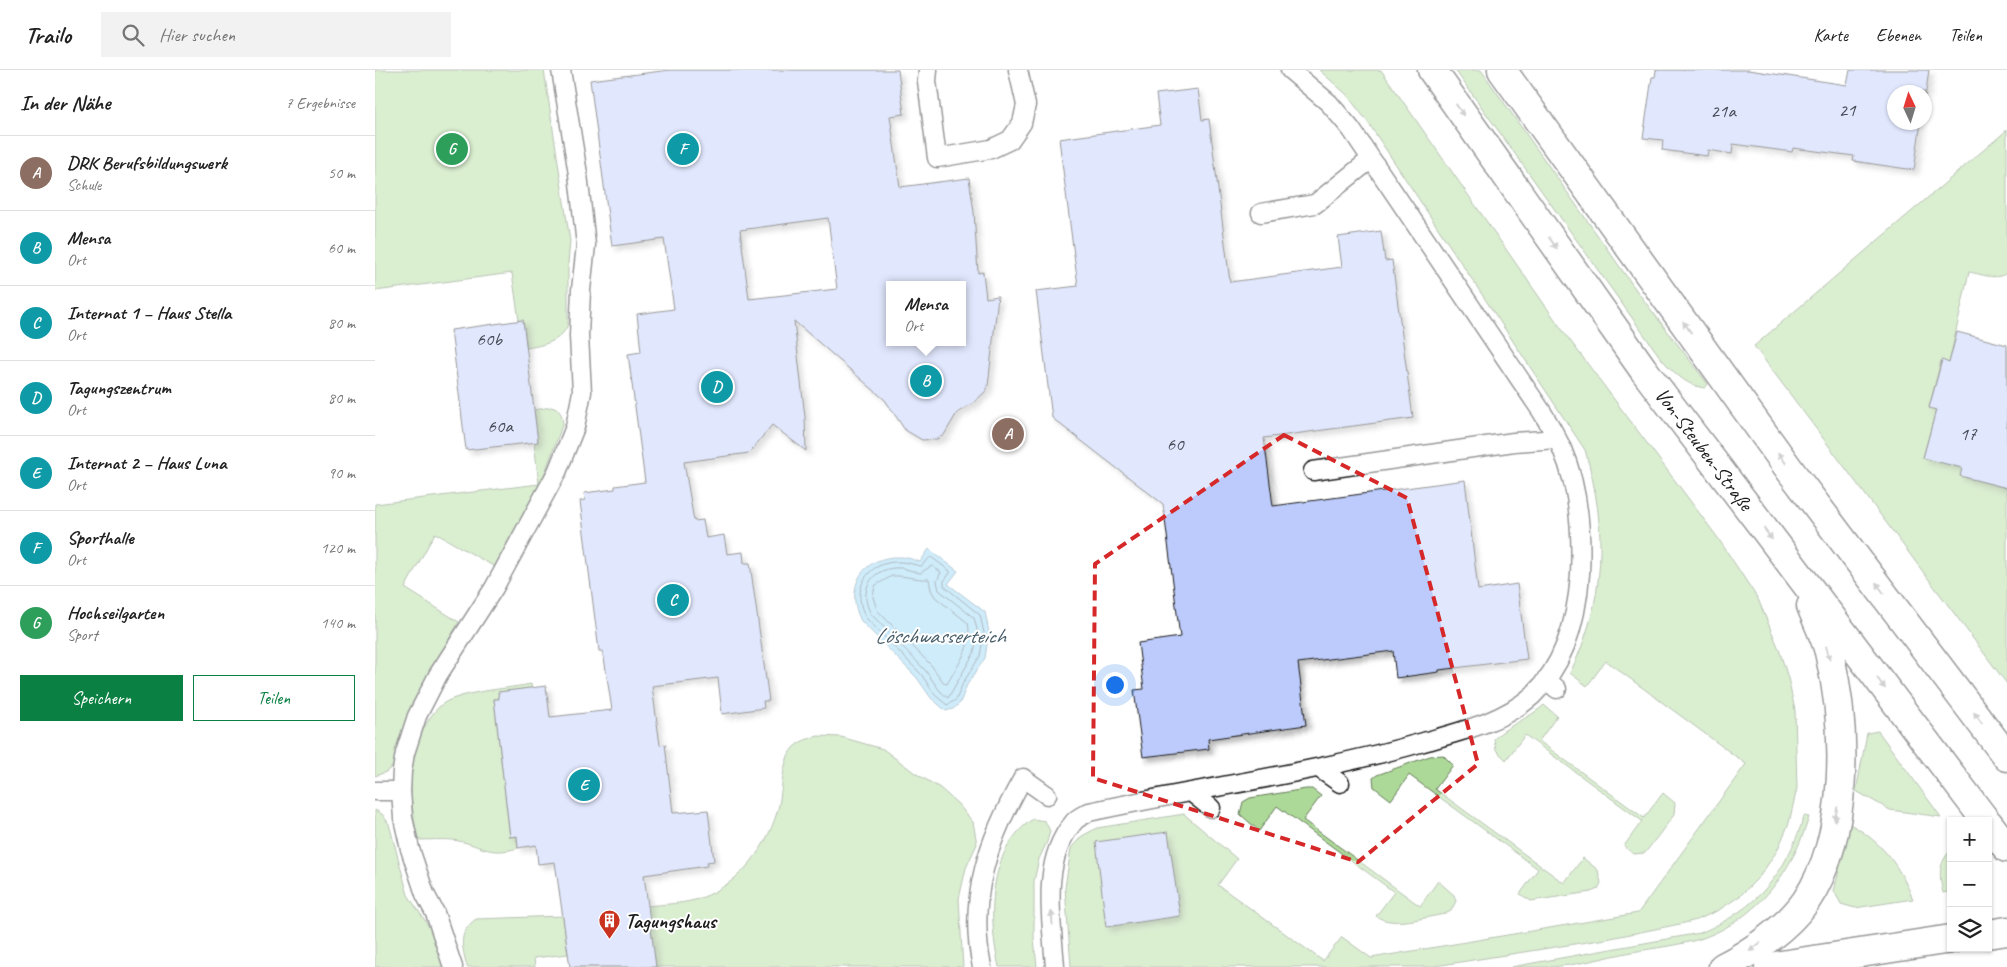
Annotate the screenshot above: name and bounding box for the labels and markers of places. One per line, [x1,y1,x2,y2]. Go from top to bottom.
pin: G [436,130,468,168]
pin: F [667,130,699,168]
pin: B [910,362,942,400]
pin: D [701,368,733,406]
pin: A [992,415,1024,453]
pin: C [657,581,689,619]
pin: E [568,766,600,804]
place label: Tagungshaus [625,908,718,934]
building icon: Tagungshaus [597,909,621,940]

